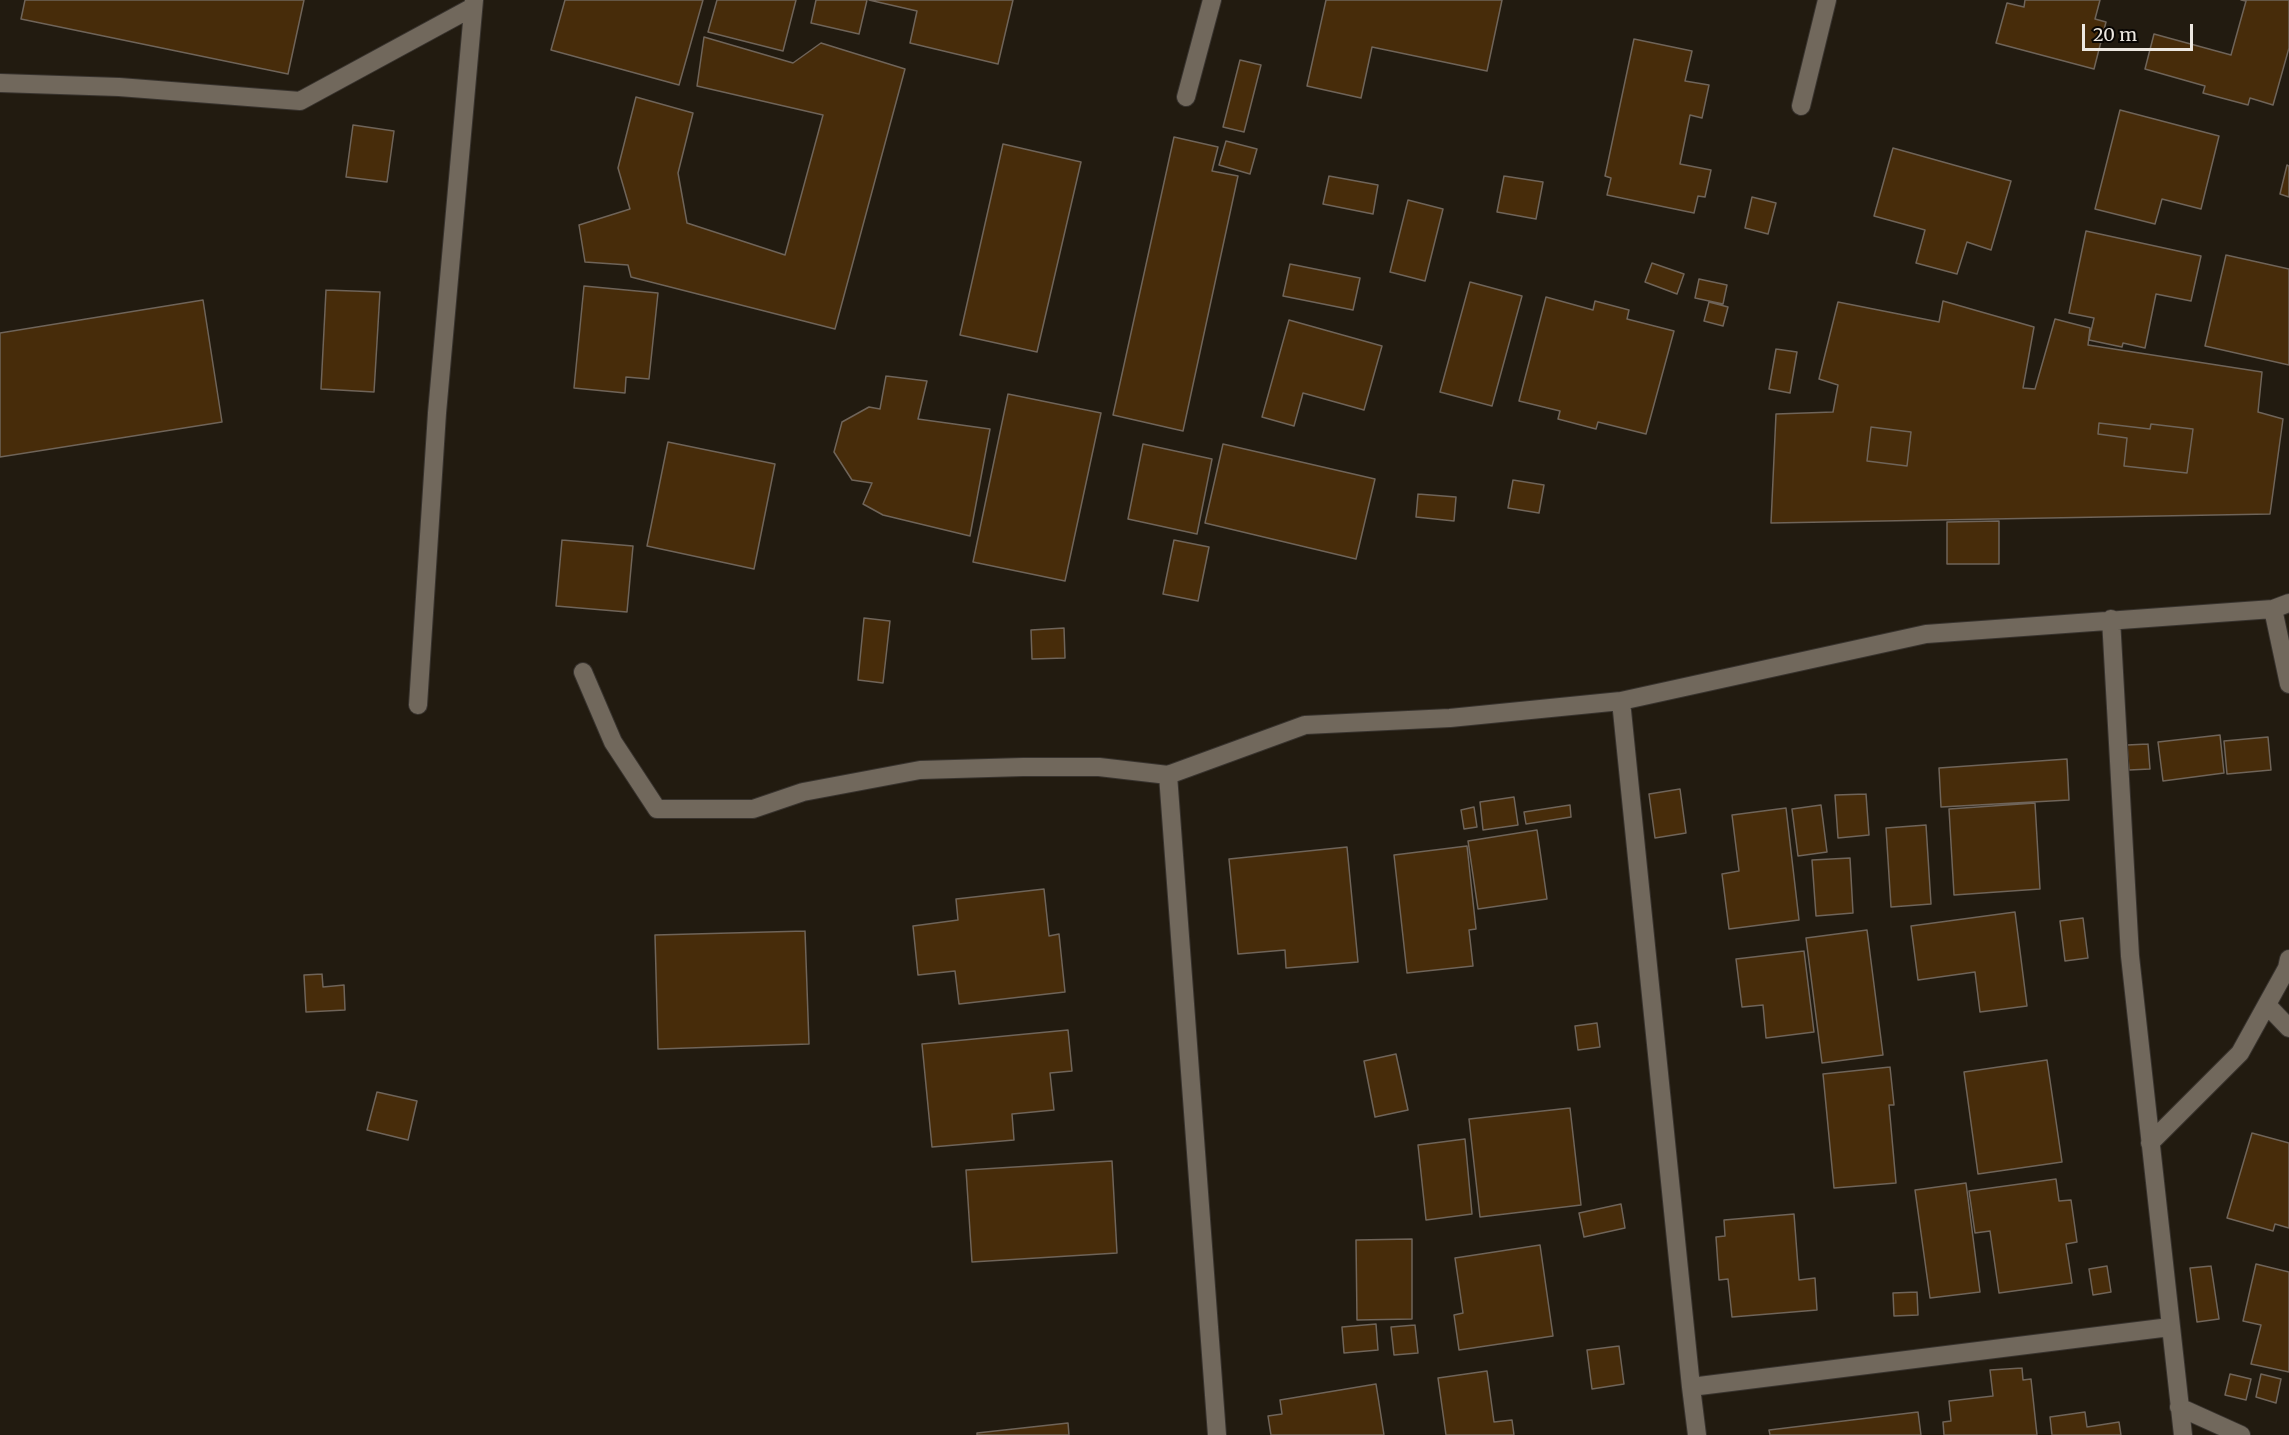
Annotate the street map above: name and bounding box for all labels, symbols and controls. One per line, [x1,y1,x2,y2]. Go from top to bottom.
scale bar [2085,12,2196,50]
text: 20 m [2093,23,2137,46]

